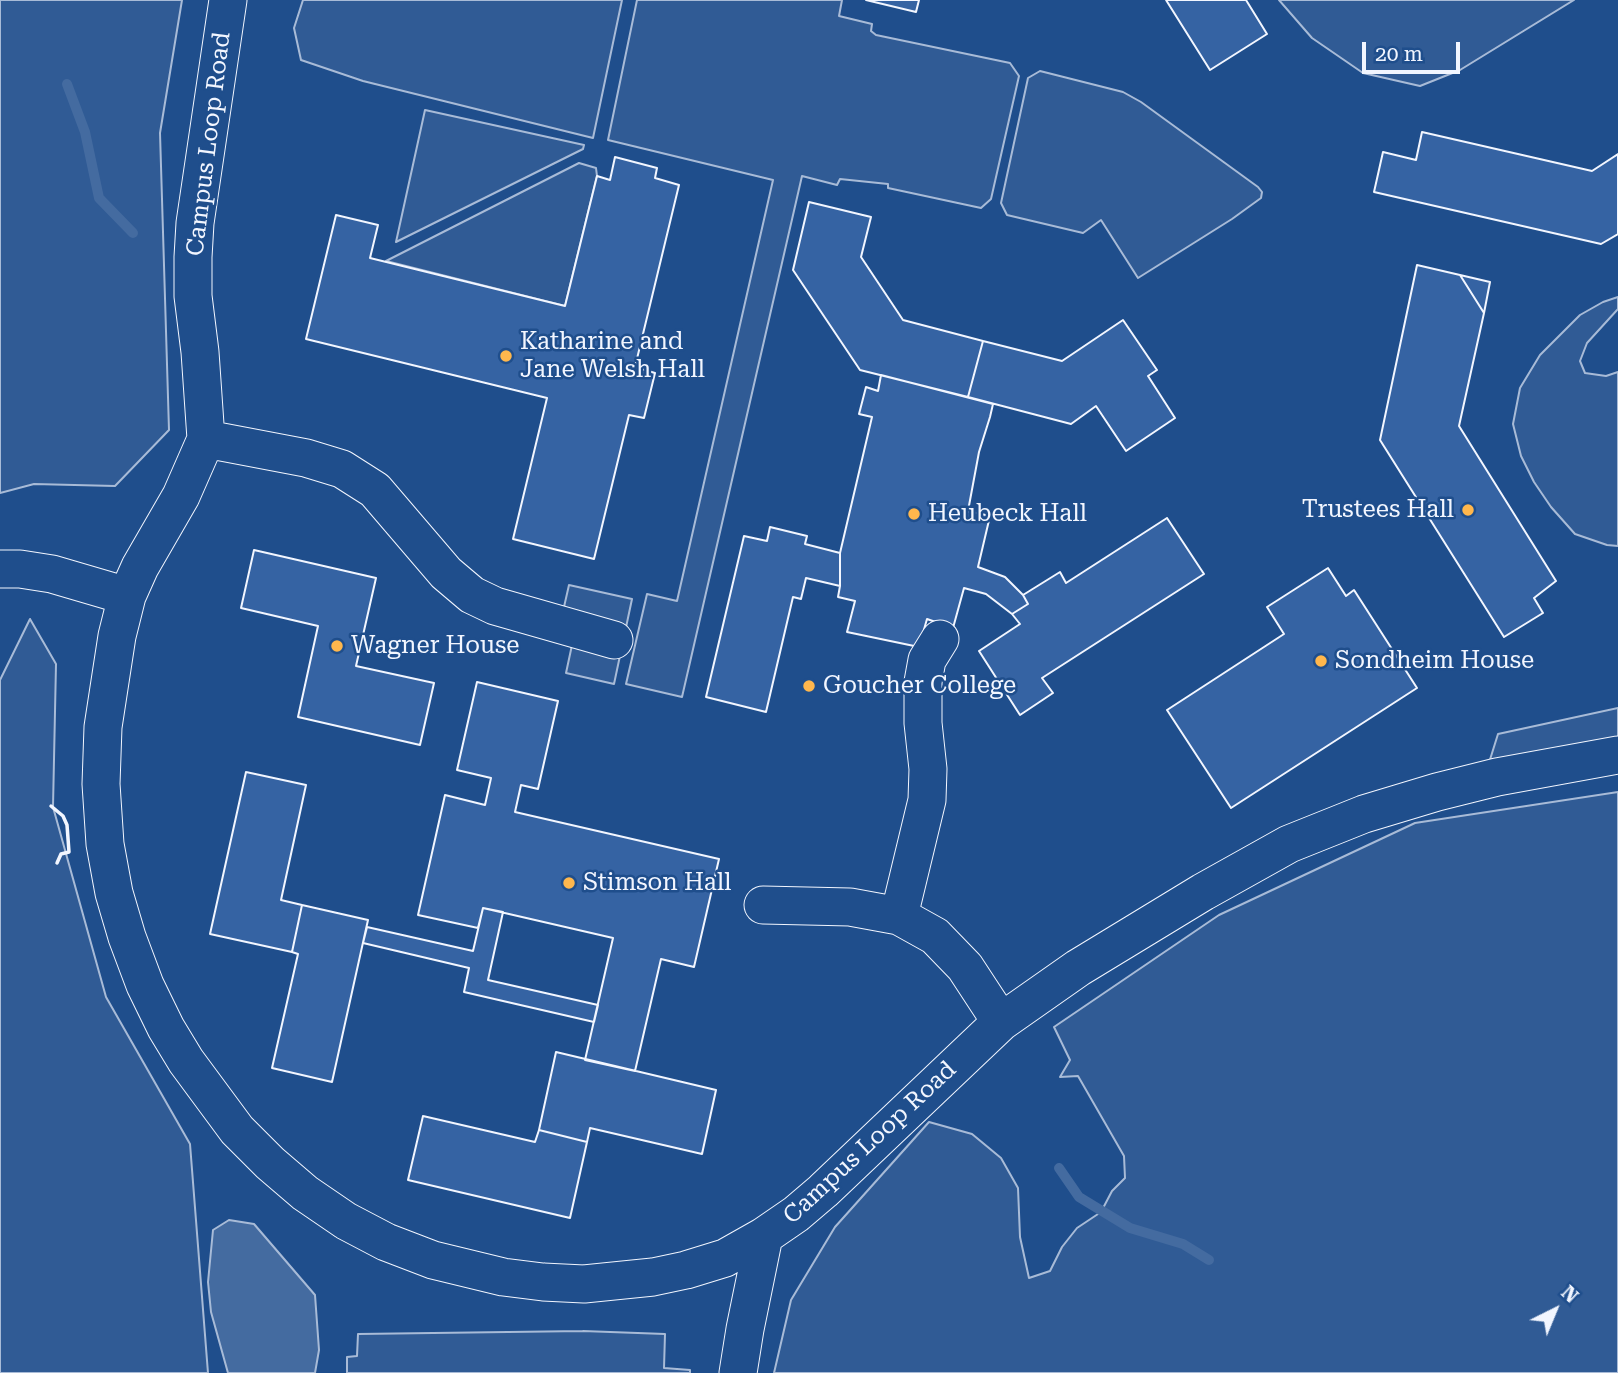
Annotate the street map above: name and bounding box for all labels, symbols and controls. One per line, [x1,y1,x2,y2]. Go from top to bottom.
scale bar [1366,28,1464,72]
street label: Campus Loop Road [181,30,237,258]
text: 20 m [1375,42,1423,66]
place label: Katharine and Jane Welsh Hall [520,328,705,384]
marker: Katharine and Jane Welsh Hall [498,348,514,364]
place label: Trustees Hall [1302,496,1454,524]
place label: Heubeck Hall [928,500,1087,528]
marker: Trustees Hall [1460,502,1476,518]
marker: Heubeck Hall [906,506,922,522]
place label: Wagner House [351,632,520,660]
marker: Wagner House [329,638,345,654]
place label: Sondheim House [1335,647,1534,675]
marker: Sondheim House [1313,653,1329,669]
place label: Goucher College [823,672,1016,700]
marker: Goucher College [801,678,817,694]
place label: Stimson Hall [583,869,731,897]
marker: Stimson Hall [561,875,577,891]
street label: Campus Loop Road [778,1056,962,1230]
north arrow [1520,1275,1590,1345]
text: N [1556,1281,1583,1308]

